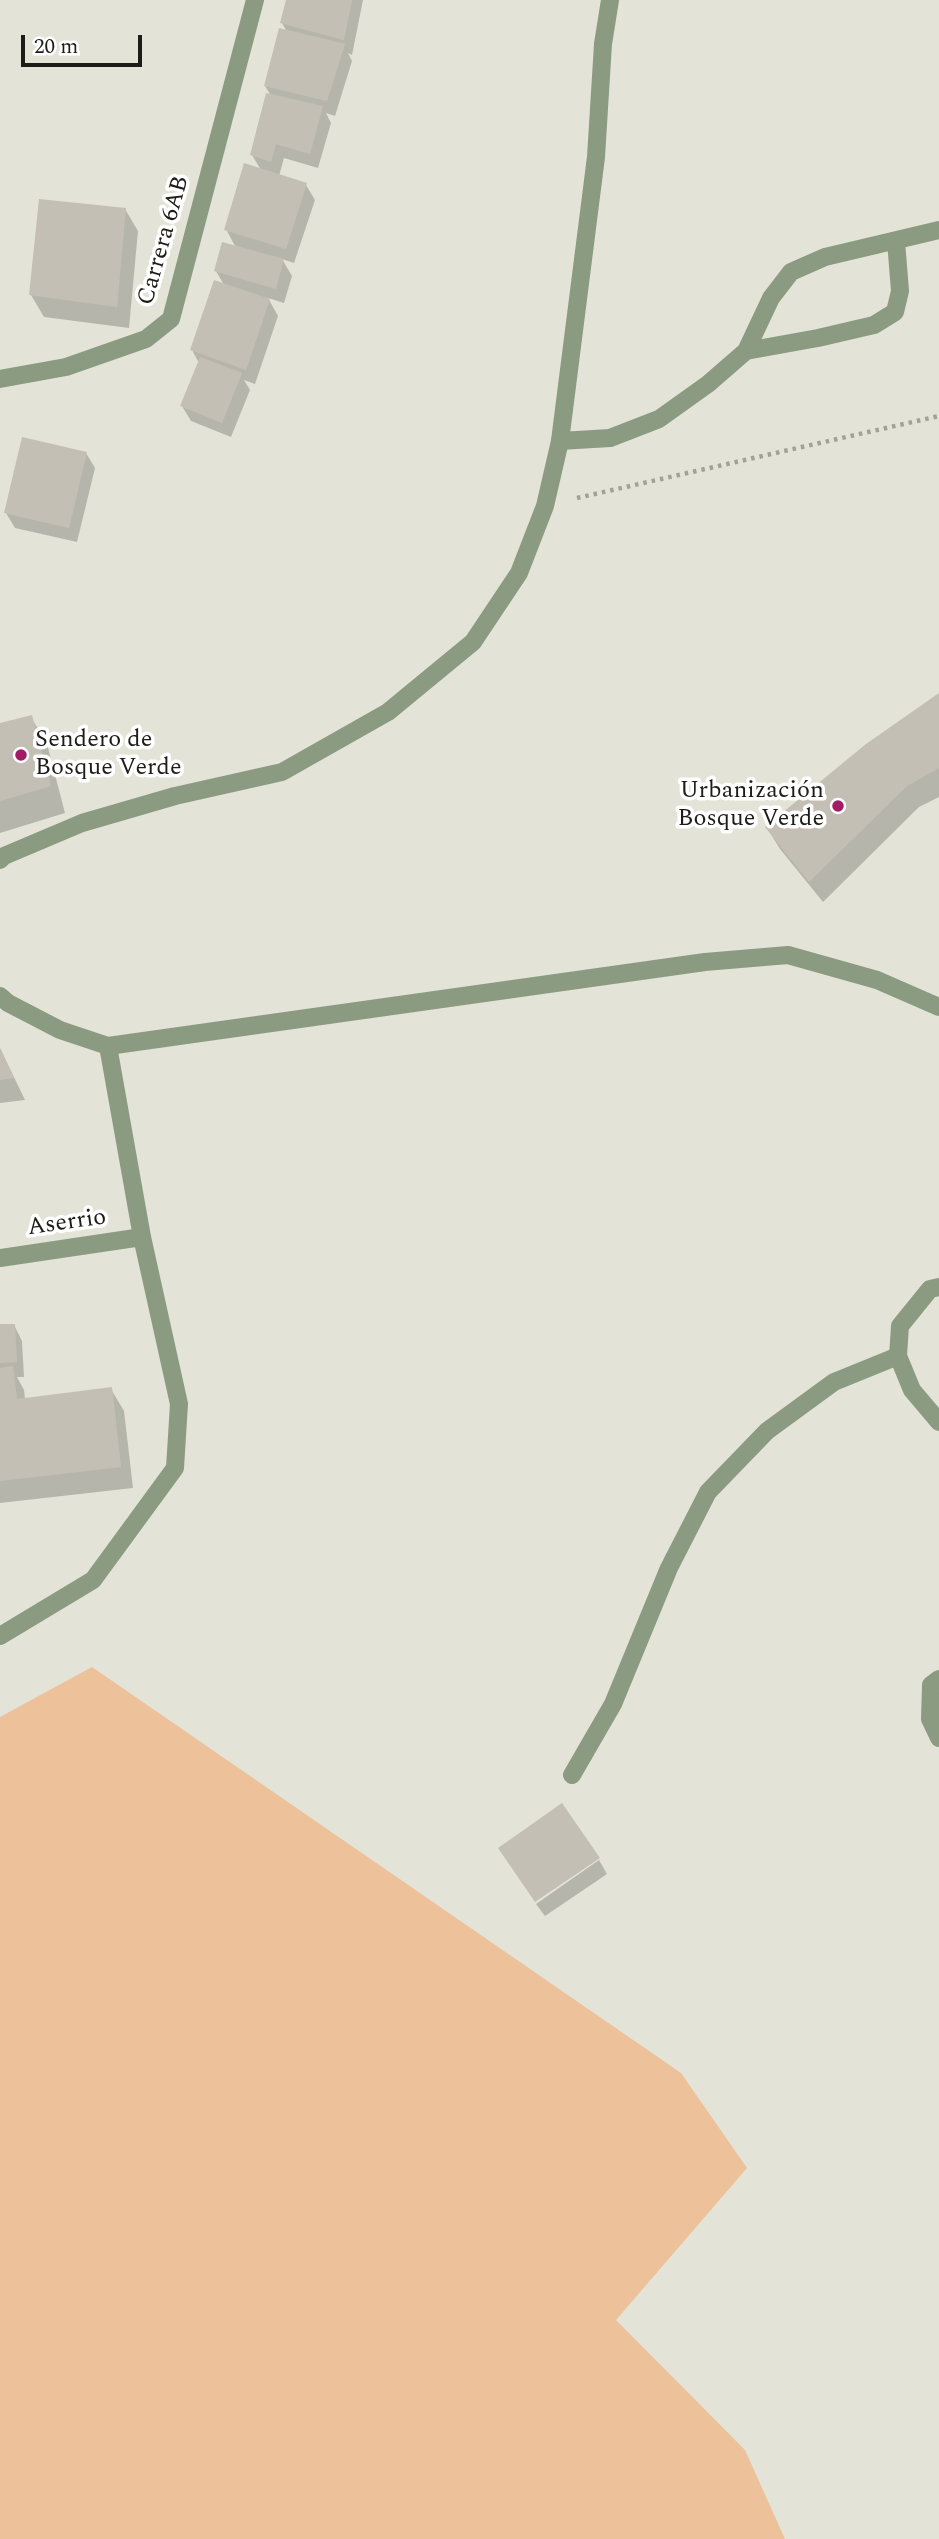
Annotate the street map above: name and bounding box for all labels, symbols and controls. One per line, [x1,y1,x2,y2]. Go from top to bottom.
scale bar [24,21,145,65]
text: 20 m [34,31,78,63]
street label: Carrera 6AB [133,173,197,309]
place label: Sendero de Bosque Verde [35,727,182,783]
marker: Sendero de Bosque Verde [13,747,29,763]
place label: Urbanización Bosque Verde [677,778,824,834]
marker: Urbanización Bosque Verde [830,798,846,814]
street label: Aserrio [26,1204,108,1244]

